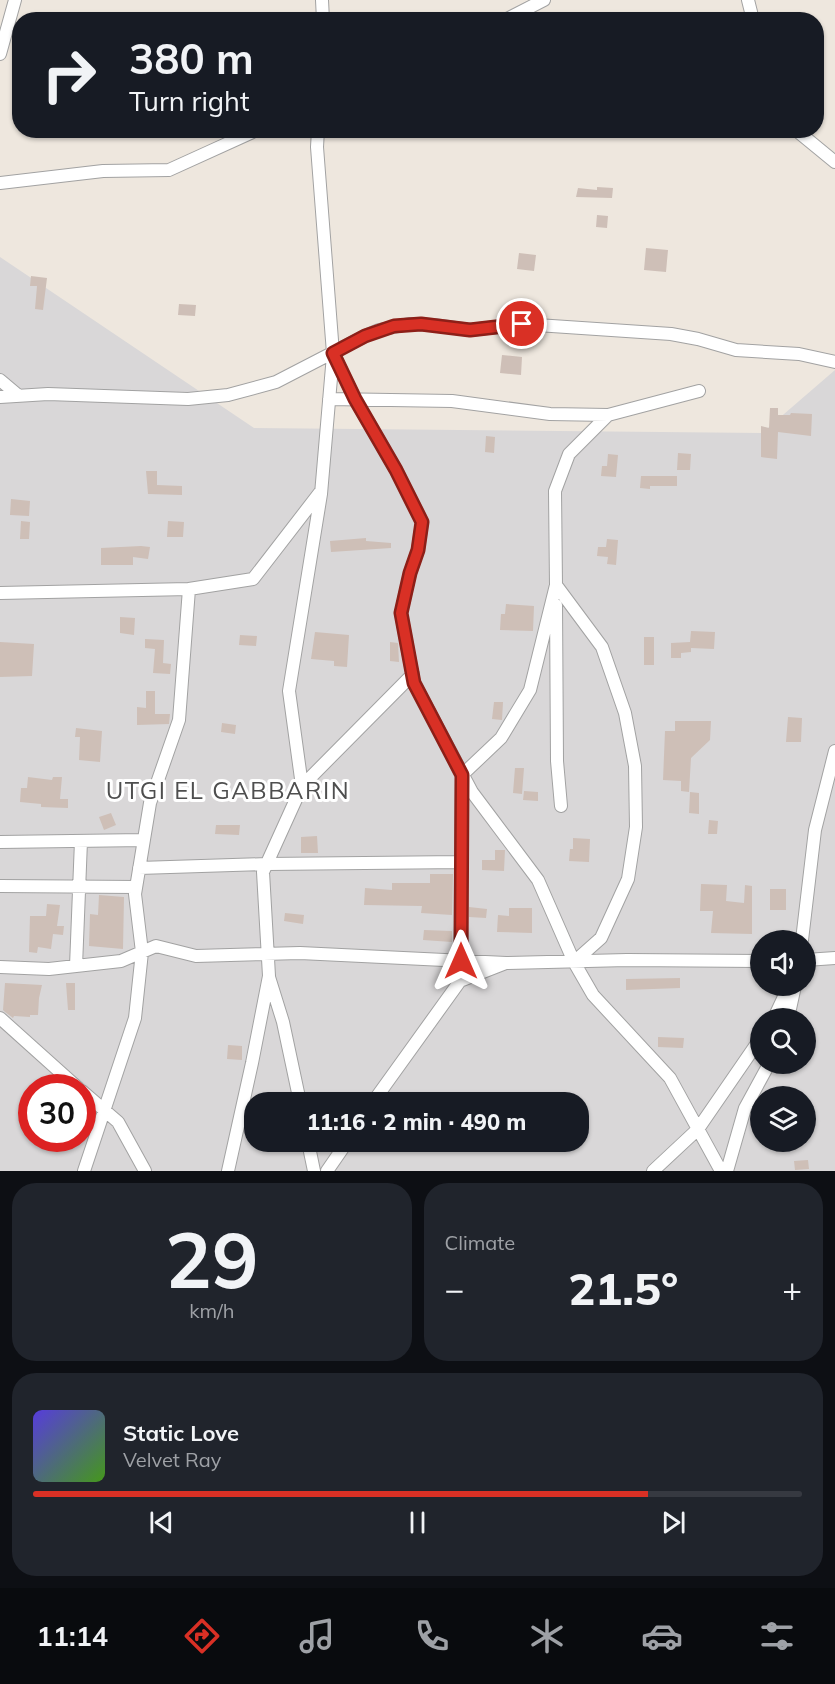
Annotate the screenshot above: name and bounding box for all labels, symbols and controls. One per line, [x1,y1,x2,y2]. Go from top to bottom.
text: 380 m [129,32,254,85]
icon: right [30,36,108,114]
text: Turn right [129,84,249,118]
pin [496,298,547,349]
icon: arrive [505,307,538,340]
district label: UTGI EL GABBARIN [106,775,350,805]
position arrow [429,929,493,993]
map controls [750,930,816,1152]
button: sound [750,930,816,996]
button: search [750,1008,816,1074]
speed limit sign: 30 [18,1074,96,1152]
button: layers [750,1086,816,1152]
text: 11:16 · 2 min · 490 m [307,1108,526,1136]
text: 29 [165,1210,259,1308]
text: Climate [445,1230,515,1255]
text: 21.5° [568,1260,678,1316]
text: − [445,1268,464,1309]
text: + [782,1268,802,1309]
text: km/h [189,1298,234,1323]
text: Static Love [123,1419,239,1447]
text: Velvet Ray [123,1447,221,1472]
icon: previous [145,1506,178,1539]
icon: pause [401,1506,434,1539]
icon: next [657,1506,690,1539]
icon: directions [181,1615,223,1657]
icon: music [296,1615,338,1657]
icon: phone [411,1615,453,1657]
icon: climate [526,1615,568,1657]
icon: car [641,1615,683,1657]
icon: filters [756,1615,798,1657]
text: 11:14 [37,1619,108,1653]

